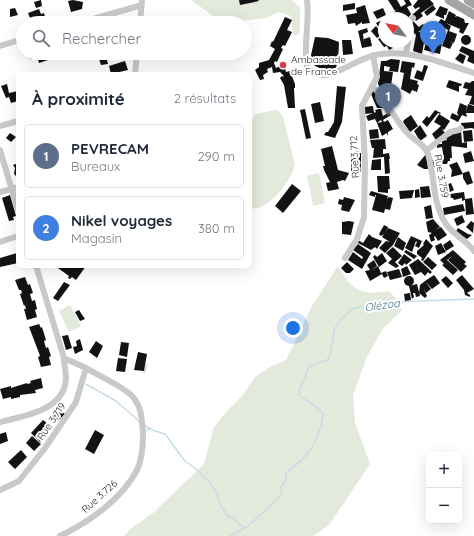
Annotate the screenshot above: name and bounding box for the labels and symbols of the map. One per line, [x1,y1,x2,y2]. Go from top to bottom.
north arrow [378,12,414,48]
pin: 2 [420,21,446,54]
place label: Ambassade de France [291,53,346,78]
marker: Ambassade de France [278,60,288,70]
pin: 1 [375,83,401,116]
street label: Rue 3.712 [347,135,362,179]
street label: Rue 3.759 [431,153,452,199]
water label: Olézoa [363,295,402,314]
your location [283,318,303,338]
street label: Rue 3.719 [34,400,69,443]
street label: Rue 3.726 [79,476,120,516]

